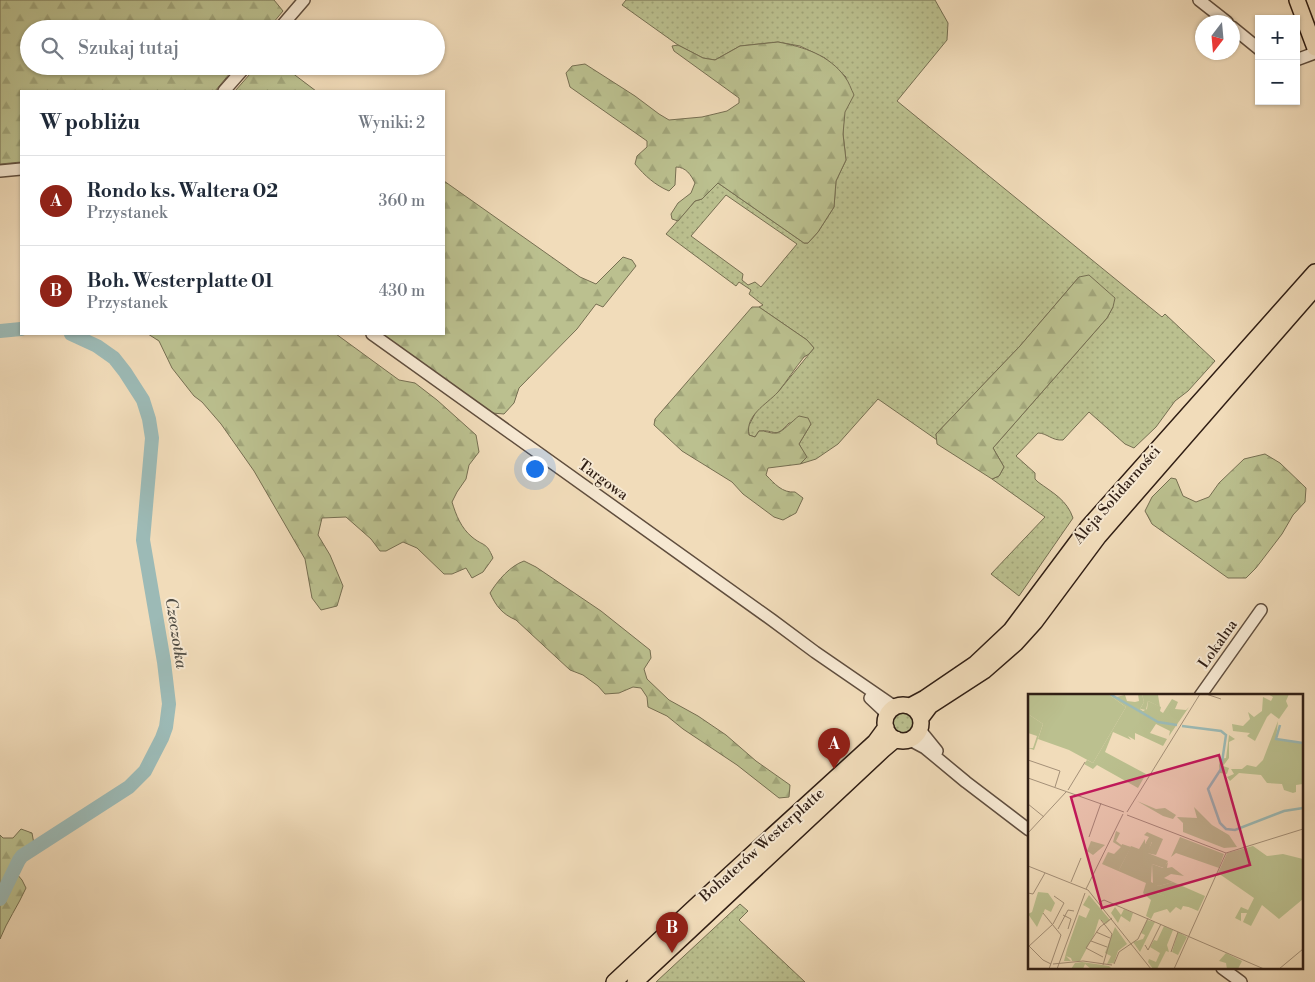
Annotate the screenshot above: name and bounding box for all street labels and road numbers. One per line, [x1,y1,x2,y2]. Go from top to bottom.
street label: Aleja Solidarności [1069,442,1165,549]
street label: Targowa [574,455,632,505]
street label: Lokalna [1194,616,1242,672]
street label: Bohaterów Westerplatte [695,784,828,907]

